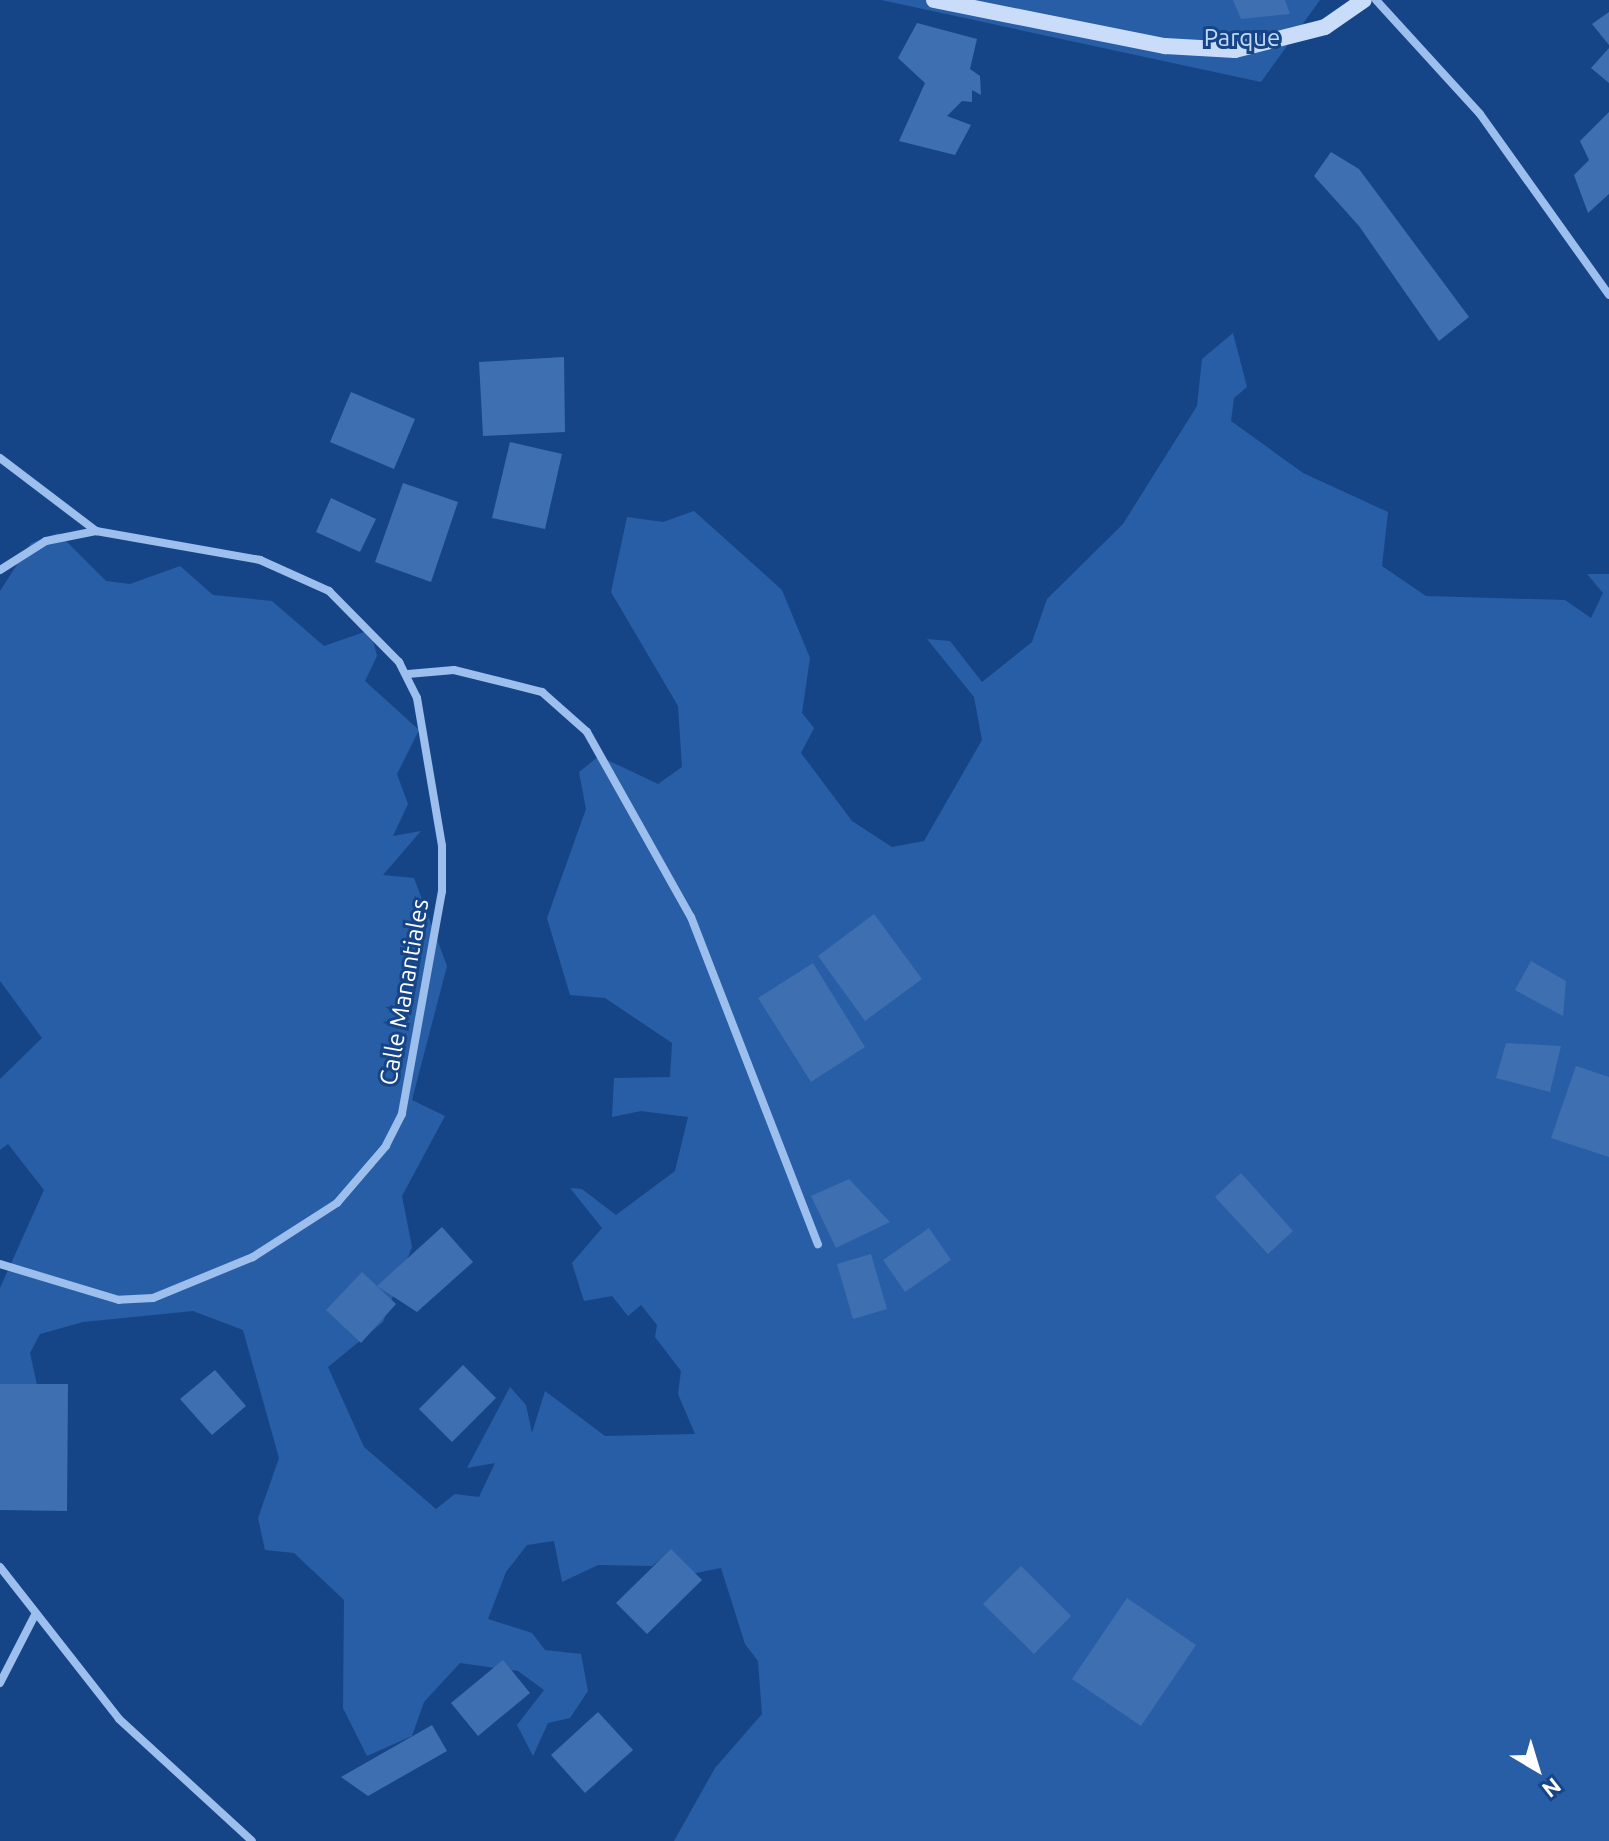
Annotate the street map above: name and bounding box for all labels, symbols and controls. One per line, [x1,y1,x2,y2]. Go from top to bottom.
park label: Parque [1204,24,1280,52]
street label: Calle Manantiales [373,896,435,1088]
north arrow [1497,1729,1577,1809]
text: N [1538,1773,1566,1803]

